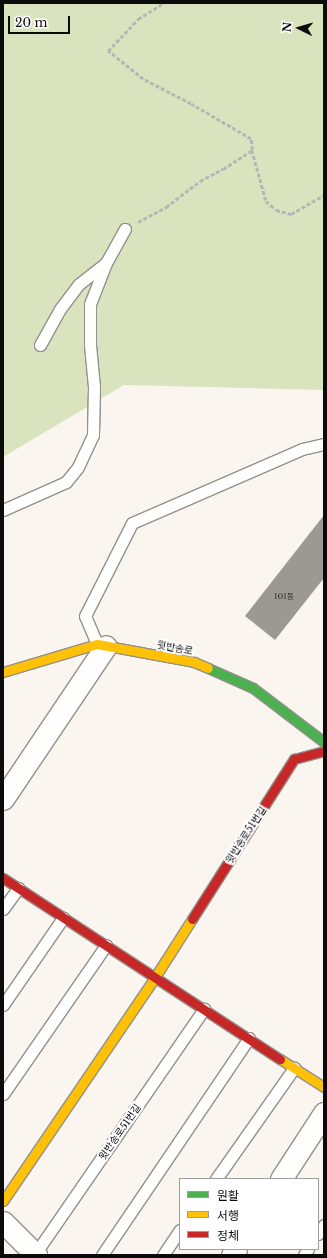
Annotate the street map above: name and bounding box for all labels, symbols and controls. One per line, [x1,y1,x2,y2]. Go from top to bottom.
scale bar [10,8,72,34]
north arrow [279,8,319,48]
text: 20 m [15,15,47,30]
text: N [280,21,294,33]
house number: 101동 [274,592,294,602]
street label: 윗반송로 [156,639,194,657]
street label: 윗반송로51번길 [223,804,269,866]
street label: 윗반송로51번길 [96,1102,144,1162]
legend [179,1178,319,1250]
text: 원활 [217,1188,239,1203]
text: 서행 [217,1208,239,1223]
text: 정체 [217,1228,239,1243]

